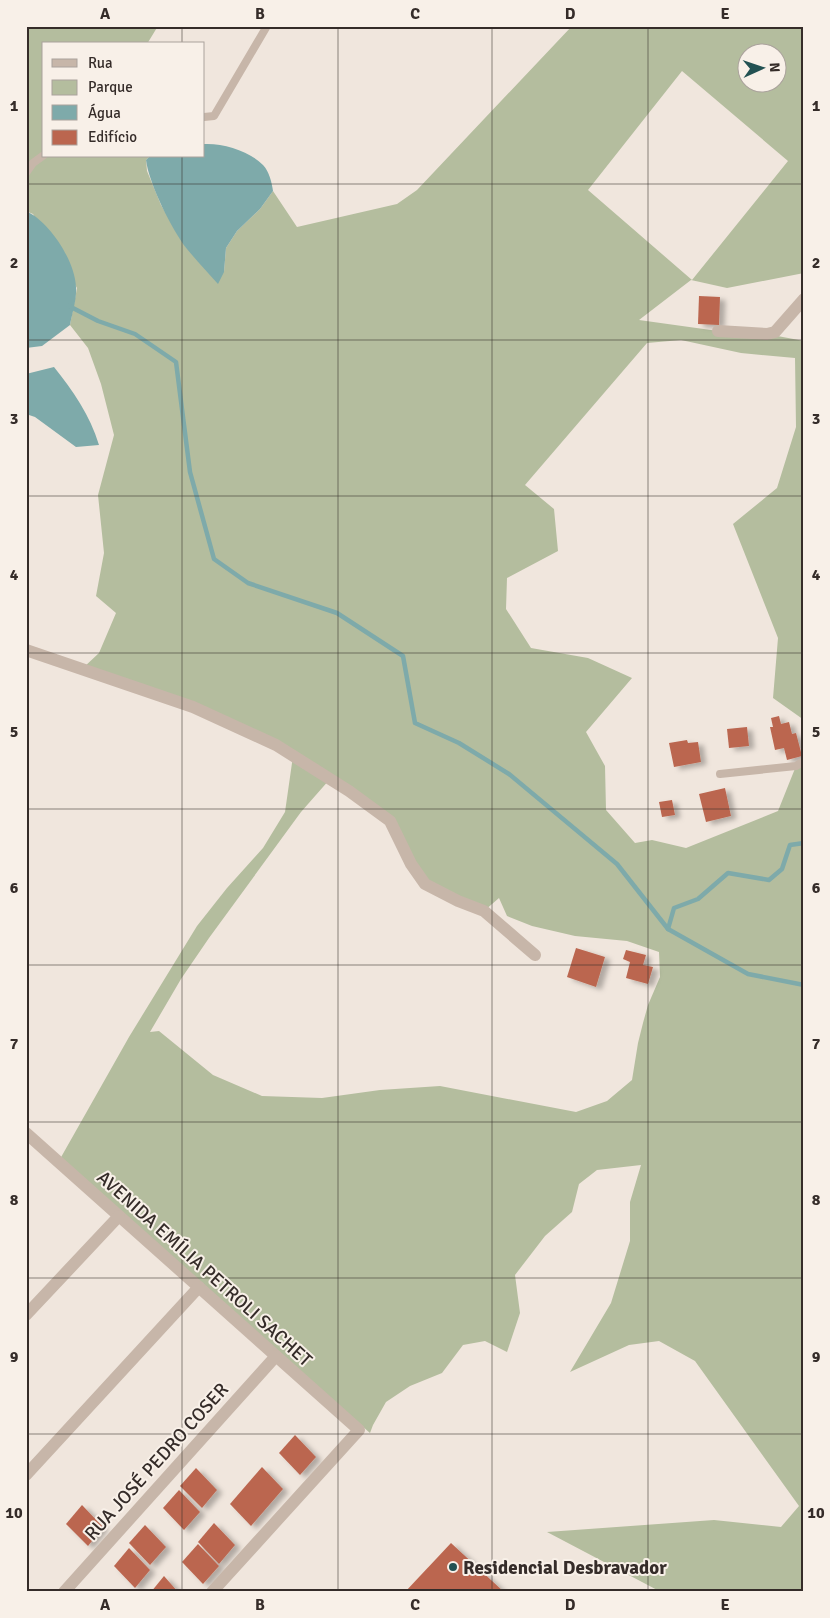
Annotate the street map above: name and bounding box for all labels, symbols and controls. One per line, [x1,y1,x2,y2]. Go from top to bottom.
text: A [100,4,111,24]
text: B [255,4,265,24]
text: C [410,4,420,24]
text: D [565,4,576,24]
text: E [720,4,730,24]
legend [42,42,205,158]
north arrow [738,42,788,92]
text: Rua [88,54,113,72]
text: N [766,62,783,73]
text: Parque [88,78,133,96]
text: 1 [10,96,19,116]
text: 1 [812,96,821,116]
text: Água [88,103,121,122]
text: Edifício [88,128,137,146]
text: 2 [10,253,18,273]
text: 2 [812,253,820,273]
text: 3 [10,409,18,429]
text: 3 [812,409,820,429]
text: 4 [10,565,19,585]
text: 4 [812,565,821,585]
text: 5 [10,722,18,742]
text: 5 [812,722,820,742]
text: 6 [10,878,19,898]
text: 6 [812,878,821,898]
text: 7 [10,1034,19,1054]
text: 7 [812,1034,821,1054]
street label: AVENIDA EMÍLIA PETROLI SACHET [92,1166,318,1372]
text: 8 [10,1190,19,1210]
text: 8 [812,1190,821,1210]
text: 9 [10,1347,19,1367]
text: 9 [812,1347,821,1367]
street label: RUA JOSÉ PEDRO COSER [80,1378,234,1545]
text: 10 [5,1503,23,1523]
text: 10 [807,1503,825,1523]
place label: Residencial Desbravador [463,1556,667,1580]
marker: Residencial Desbravador [447,1561,459,1573]
text: A [100,1595,111,1615]
text: B [255,1595,265,1615]
text: C [410,1595,420,1615]
text: D [565,1595,576,1615]
text: E [720,1595,730,1615]

